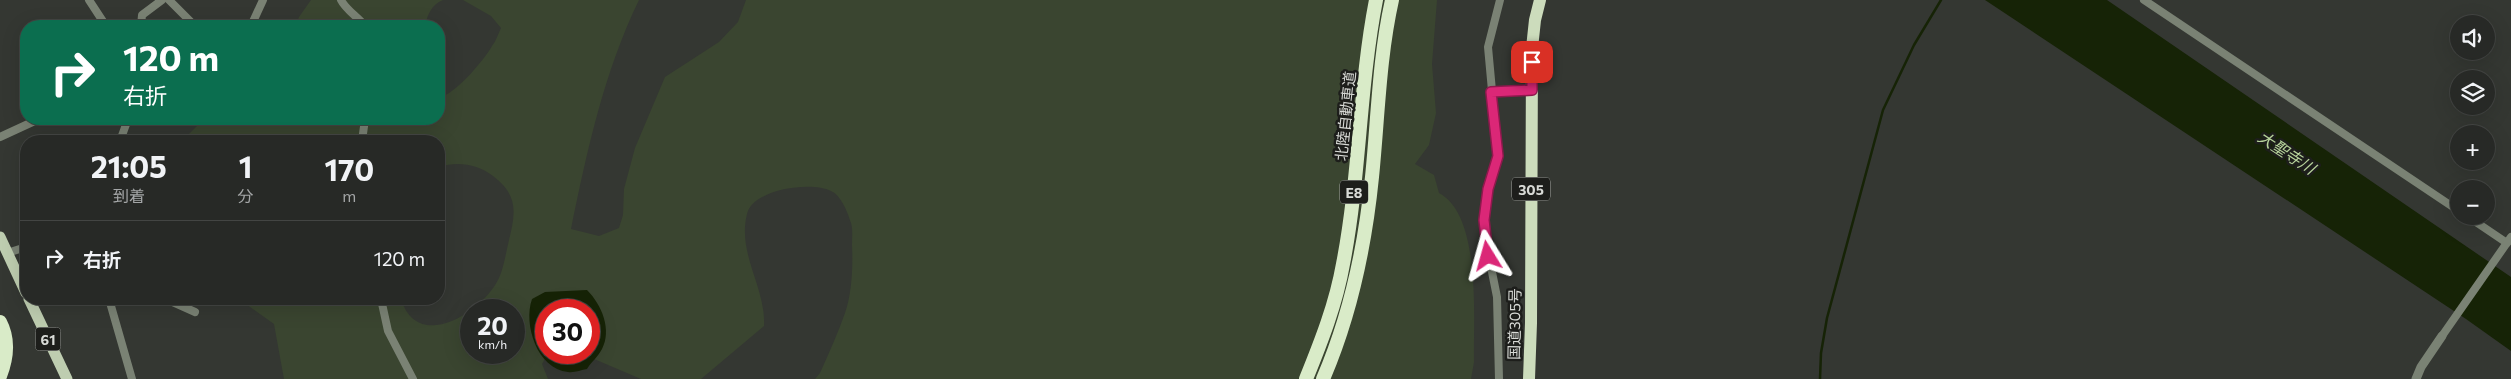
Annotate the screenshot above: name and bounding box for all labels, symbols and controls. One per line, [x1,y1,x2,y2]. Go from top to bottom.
map controls [2450,15,2495,225]
button: sound [2450,15,2495,60]
text: 120 m [123,35,219,78]
icon: right [40,40,105,105]
pin [1511,41,1553,83]
icon: arrive [1518,48,1546,76]
street label: 北陸自動車道 [1331,70,1359,162]
button: layers [2450,70,2495,115]
text: 右折 [123,82,167,109]
button: + [2450,125,2495,170]
water label: 大聖寺川 [2255,127,2321,178]
text: 21:05 [91,147,167,184]
text: 1 [239,147,252,184]
text: 170 [324,150,374,187]
road number: 305 [1512,178,1550,200]
road number: E8 [1340,180,1368,203]
button: − [2450,180,2495,225]
text: 到着 [113,186,145,205]
text: 分 [238,186,254,205]
text: m [342,186,356,205]
position arrow [1461,229,1513,281]
icon: right [40,244,68,272]
text: 120 m [374,247,425,270]
text: 右折 [83,248,121,271]
street label: 国道305号 [1504,288,1524,360]
speed limit sign: 30 [535,299,600,364]
text: 20 [477,310,508,340]
road number: 61 [36,328,60,350]
text: km/h [478,337,507,351]

